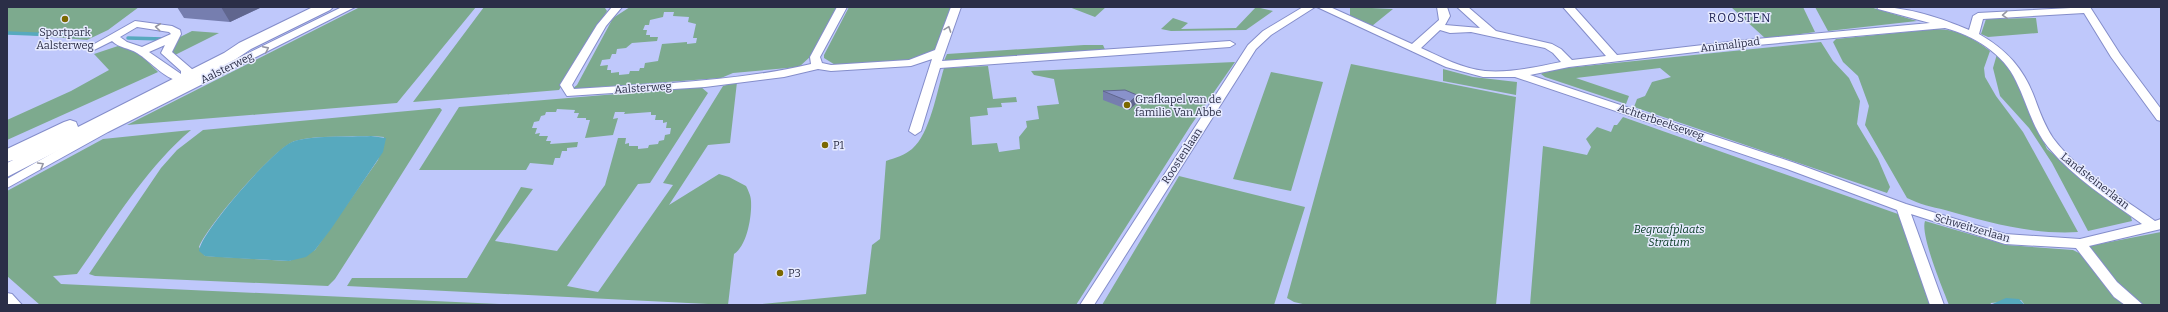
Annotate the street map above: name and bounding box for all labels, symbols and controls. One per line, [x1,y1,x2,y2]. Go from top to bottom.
one-way arrow [2002,10,2008,19]
district label: ROOSTEN [1709,11,1772,25]
marker: Sportpark Aalsterweg [60,14,70,24]
one-way arrow [155,23,161,32]
place label: Sportpark Aalsterweg [36,26,94,52]
one-way arrow [944,26,952,33]
street label: Animalipad [1699,35,1761,55]
one-way arrow [262,46,269,53]
street label: Aalsterweg [198,50,256,86]
street label: Aalsterweg [614,80,672,96]
place label: Grafkapel van de familie Van Abbe [1135,93,1222,119]
marker: Grafkapel van de familie Van Abbe [1122,100,1132,110]
street label: Achterbeekseweg [1616,101,1706,143]
street label: Roostenlaan [1159,126,1205,186]
place label: P1 [833,139,845,152]
marker: P1 [820,140,830,150]
street label: Landsteinerlaan [2058,150,2132,212]
one-way arrow [37,162,44,169]
street label: Schweitzerlaan [1933,211,2011,245]
park label: Begraafplaats Stratum [1634,223,1704,249]
place label: P3 [788,267,801,280]
marker: P3 [775,268,785,278]

